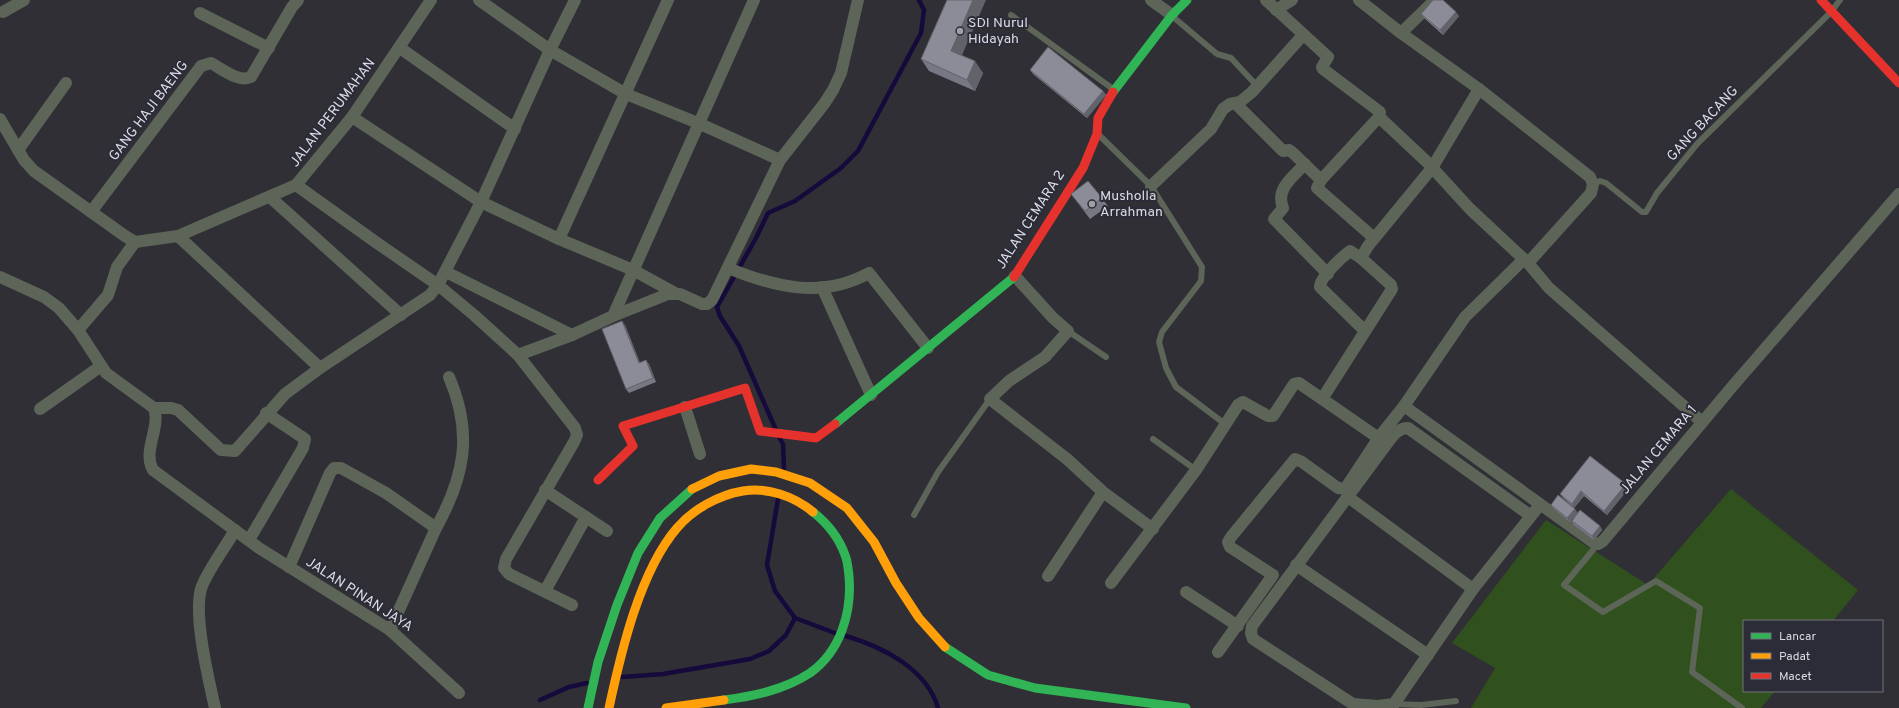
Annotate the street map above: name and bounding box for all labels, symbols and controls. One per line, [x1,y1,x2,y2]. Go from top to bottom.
place label: SDI Nurul Hidayah [968,15,1028,48]
marker: SDI Nurul Hidayah [955,26,965,36]
street label: JALAN PERUMAHAN [287,55,379,171]
street label: GANG HAJI BAENG [106,57,192,165]
street label: GANG BACANG [1664,83,1742,165]
street label: JALAN CEMARA 2 [993,168,1069,272]
place label: Musholla Arrahman [1100,188,1163,221]
marker: Musholla Arrahman [1087,199,1097,209]
street label: JALAN CEMARA 1 [1617,402,1701,498]
street label: JALAN PINAN JAYA [302,554,416,636]
legend [1743,620,1883,692]
text: Lancar [1779,629,1816,645]
text: Padat [1779,649,1810,665]
text: Macet [1779,669,1812,685]

